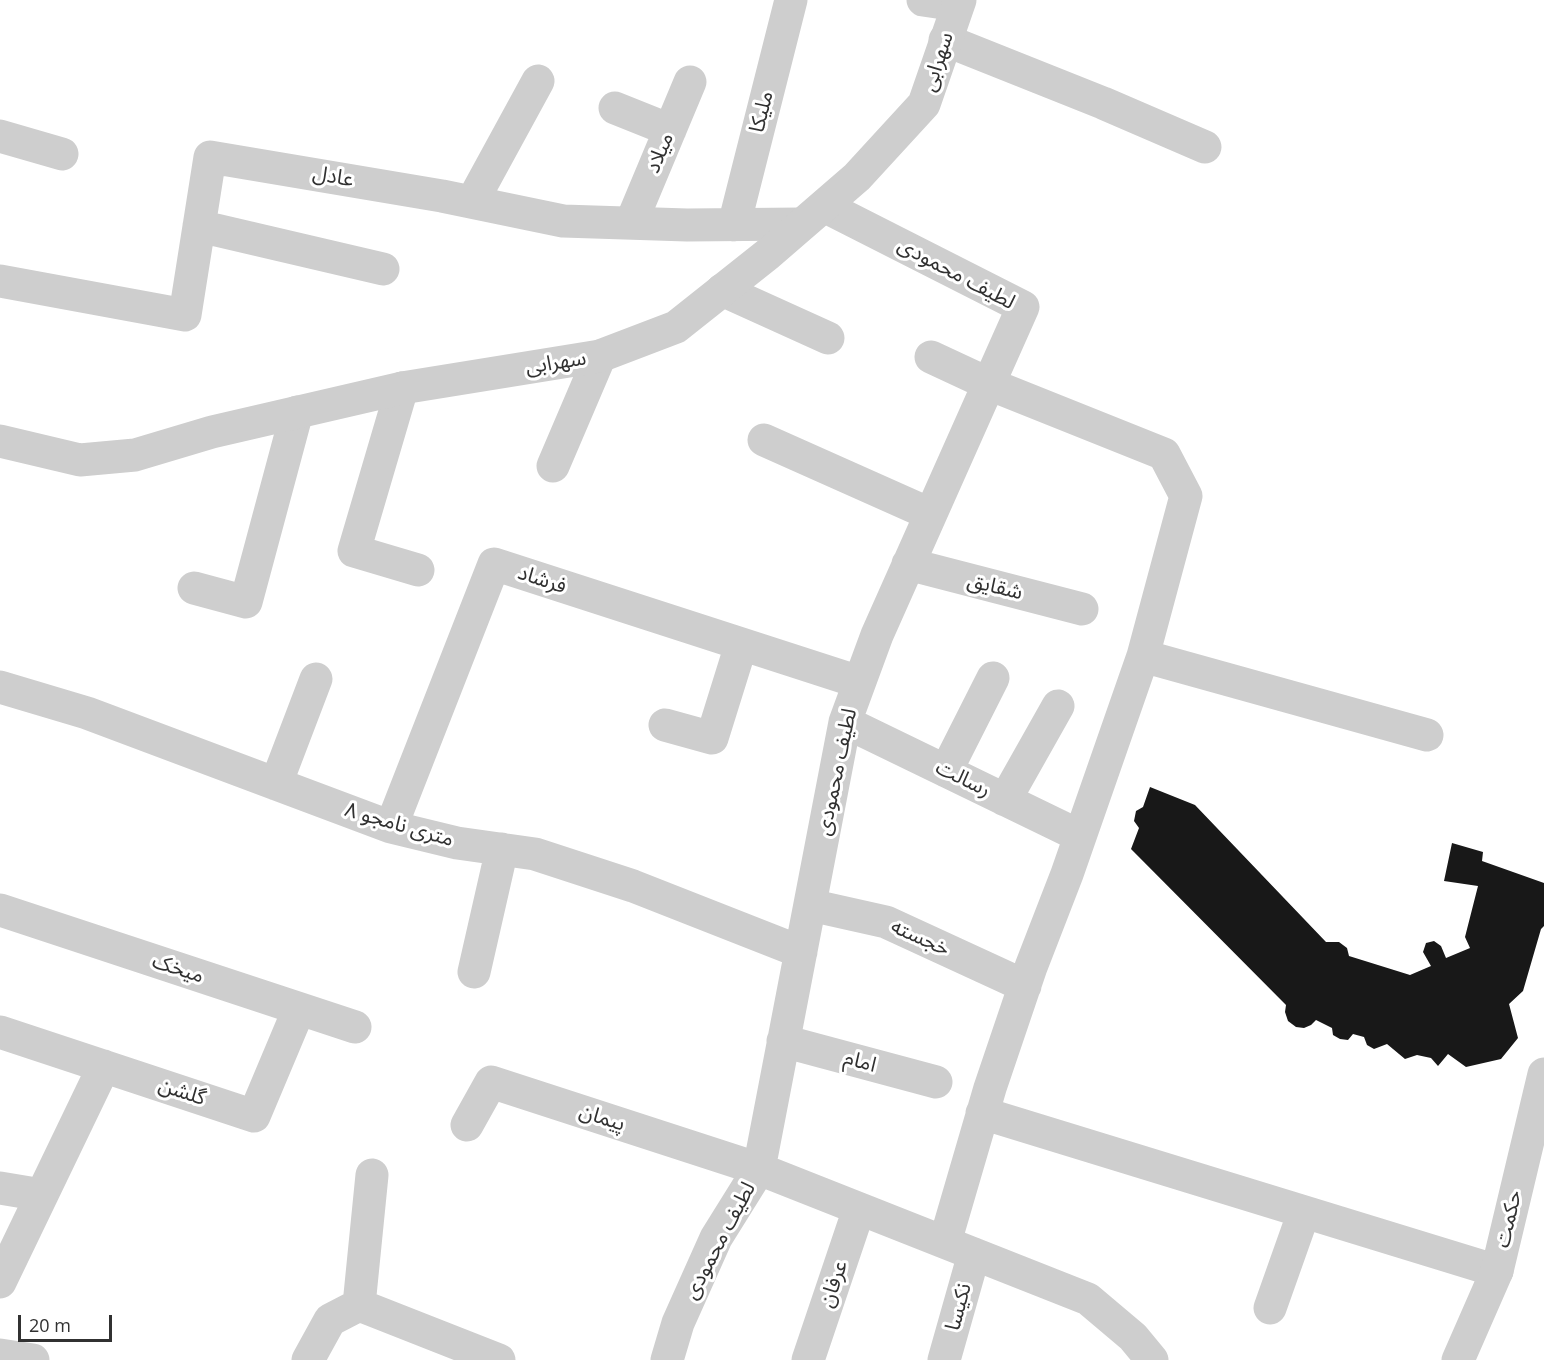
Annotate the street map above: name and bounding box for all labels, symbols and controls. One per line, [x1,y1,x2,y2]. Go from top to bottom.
street label: سهرابی [917,29,959,95]
street label: ملیکا [745,89,779,135]
street label: میلاد [640,129,680,177]
street label: عادل [310,161,356,193]
street label: لطیف محمودی [893,233,1019,315]
street label: سهرابی [524,346,588,380]
street label: فرشاد [514,560,570,600]
street label: شقایق [965,568,1025,606]
street label: لطیف محمودی [811,706,863,838]
street label: رسالت [931,755,995,803]
street label: ۸ متری نامجو [342,797,456,853]
street label: خجسته [887,914,953,962]
street label: میخک [149,949,207,989]
street label: امام [841,1046,879,1078]
street label: گلشن [155,1073,209,1111]
street label: پیمان [576,1099,628,1137]
street label: لطیف محمودی [679,1178,761,1304]
street label: حکمت [1490,1188,1528,1250]
street label: عرفان [814,1257,854,1311]
street label: نکیسا [941,1281,977,1333]
scale bar [21,1303,116,1341]
text: 20 m [29,1313,71,1337]

